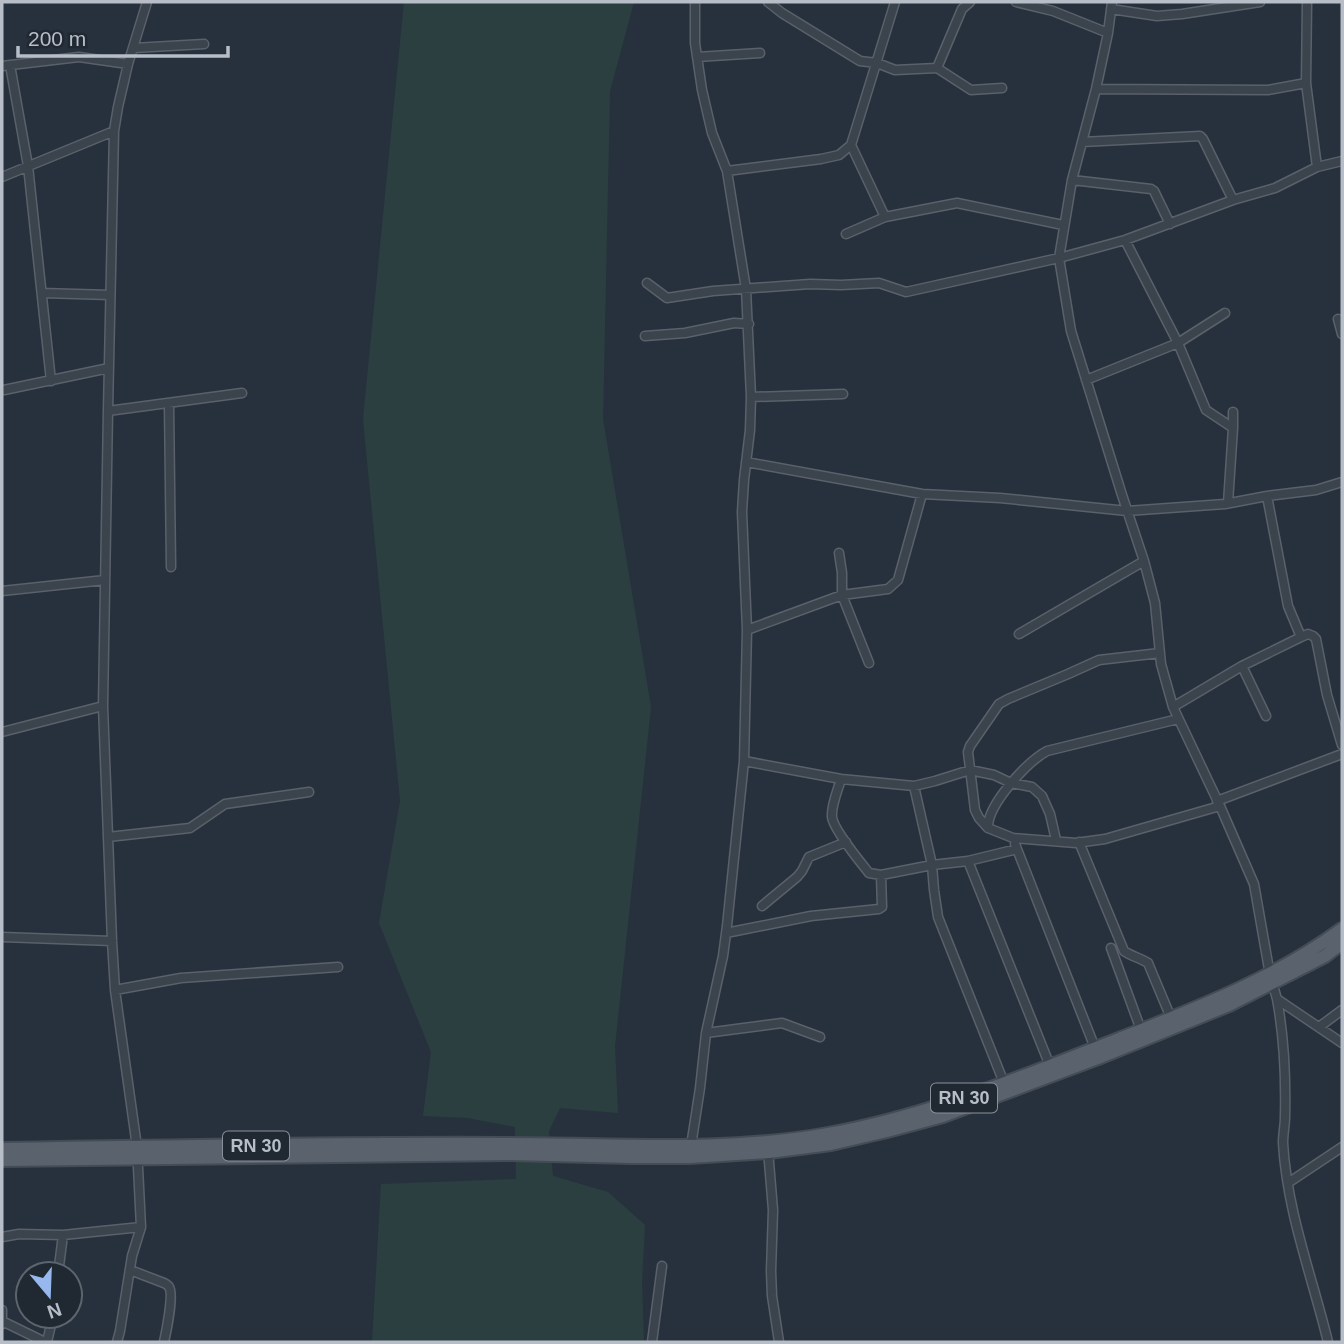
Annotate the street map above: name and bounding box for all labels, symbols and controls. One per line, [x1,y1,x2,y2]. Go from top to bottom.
scale bar [18,14,228,58]
text: 200 m [28,27,86,50]
road number: RN 30 [931,1084,997,1112]
road number: RN 30 [223,1132,289,1161]
north arrow [14,1260,84,1330]
text: N [44,1298,64,1323]

